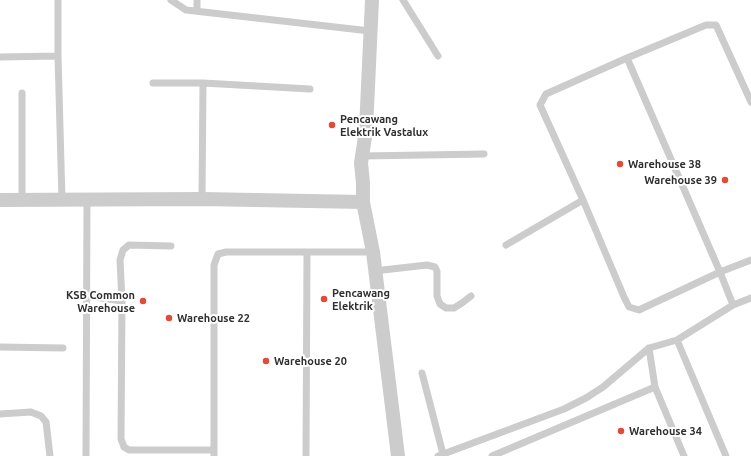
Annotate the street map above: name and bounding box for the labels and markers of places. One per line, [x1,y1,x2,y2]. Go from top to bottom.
place label: Pencawang Elektrik Vastalux [340,112,428,138]
marker: Pencawang Elektrik Vastalux [327,120,337,130]
place label: Warehouse 38 [628,157,701,171]
marker: Warehouse 38 [615,159,625,169]
place label: Warehouse 39 [644,173,717,187]
marker: Warehouse 39 [720,175,730,185]
place label: Pencawang Elektrik [332,286,390,312]
place label: KSB Common Warehouse [66,288,135,314]
marker: Pencawang Elektrik [319,294,329,304]
marker: KSB Common Warehouse [138,296,148,306]
place label: Warehouse 22 [177,311,250,325]
marker: Warehouse 22 [164,313,174,323]
place label: Warehouse 20 [274,354,347,368]
marker: Warehouse 20 [261,356,271,366]
place label: Warehouse 34 [629,424,702,438]
marker: Warehouse 34 [616,426,626,436]

